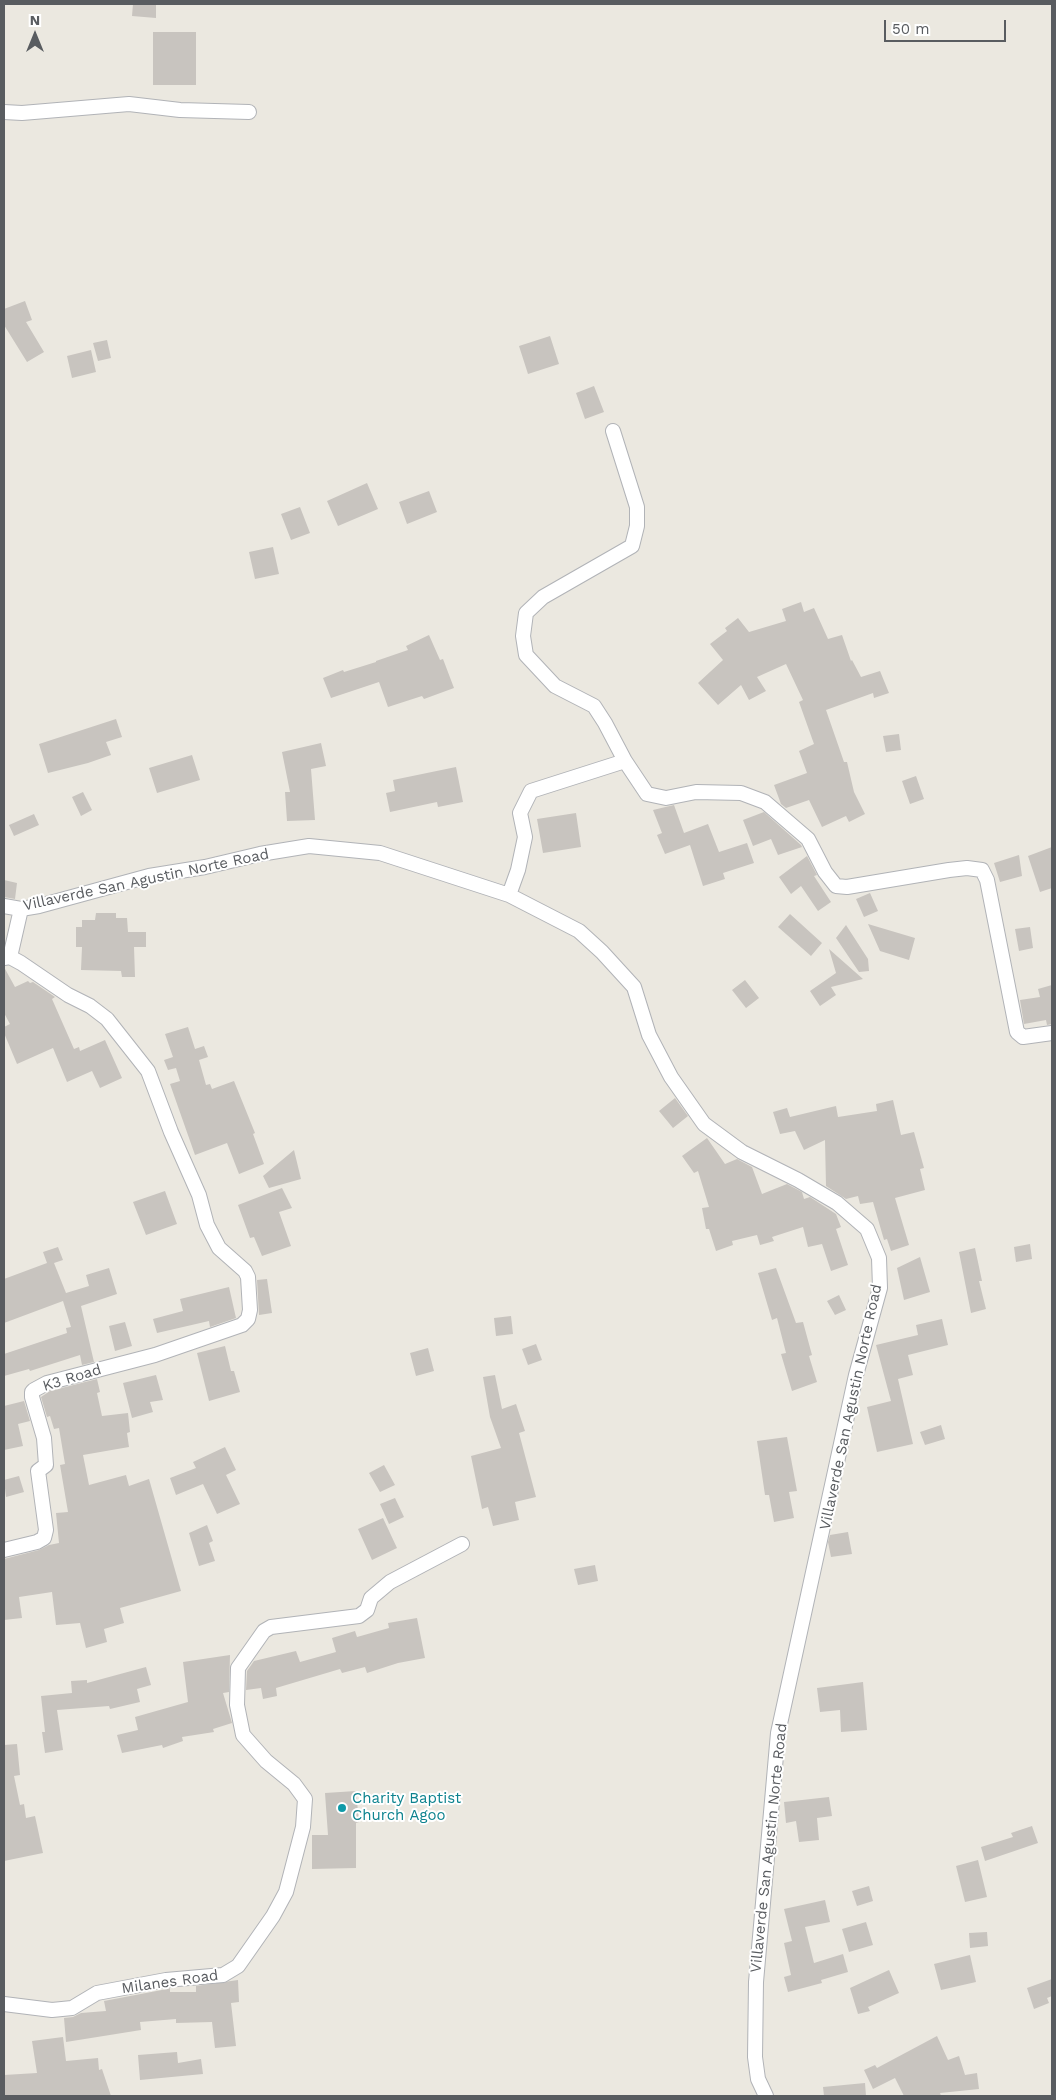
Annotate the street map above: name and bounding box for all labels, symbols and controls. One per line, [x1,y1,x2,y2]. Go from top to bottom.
north arrow [10,10,60,60]
scale bar [886,10,1008,42]
text: N [30,12,40,28]
text: 50 m [892,20,929,38]
street label: Villaverde San Agustin Norte Road [21,845,271,915]
street label: Villaverde San Agustin Norte Road [816,1282,886,1532]
street label: K3 Road [41,1361,103,1395]
street label: Villaverde San Agustin Norte Road [747,1722,791,1974]
place label: Charity Baptist Church Agoo [352,1790,461,1825]
marker: Charity Baptist Church Agoo [336,1802,348,1814]
street label: Milanes Road [120,1966,220,1998]

